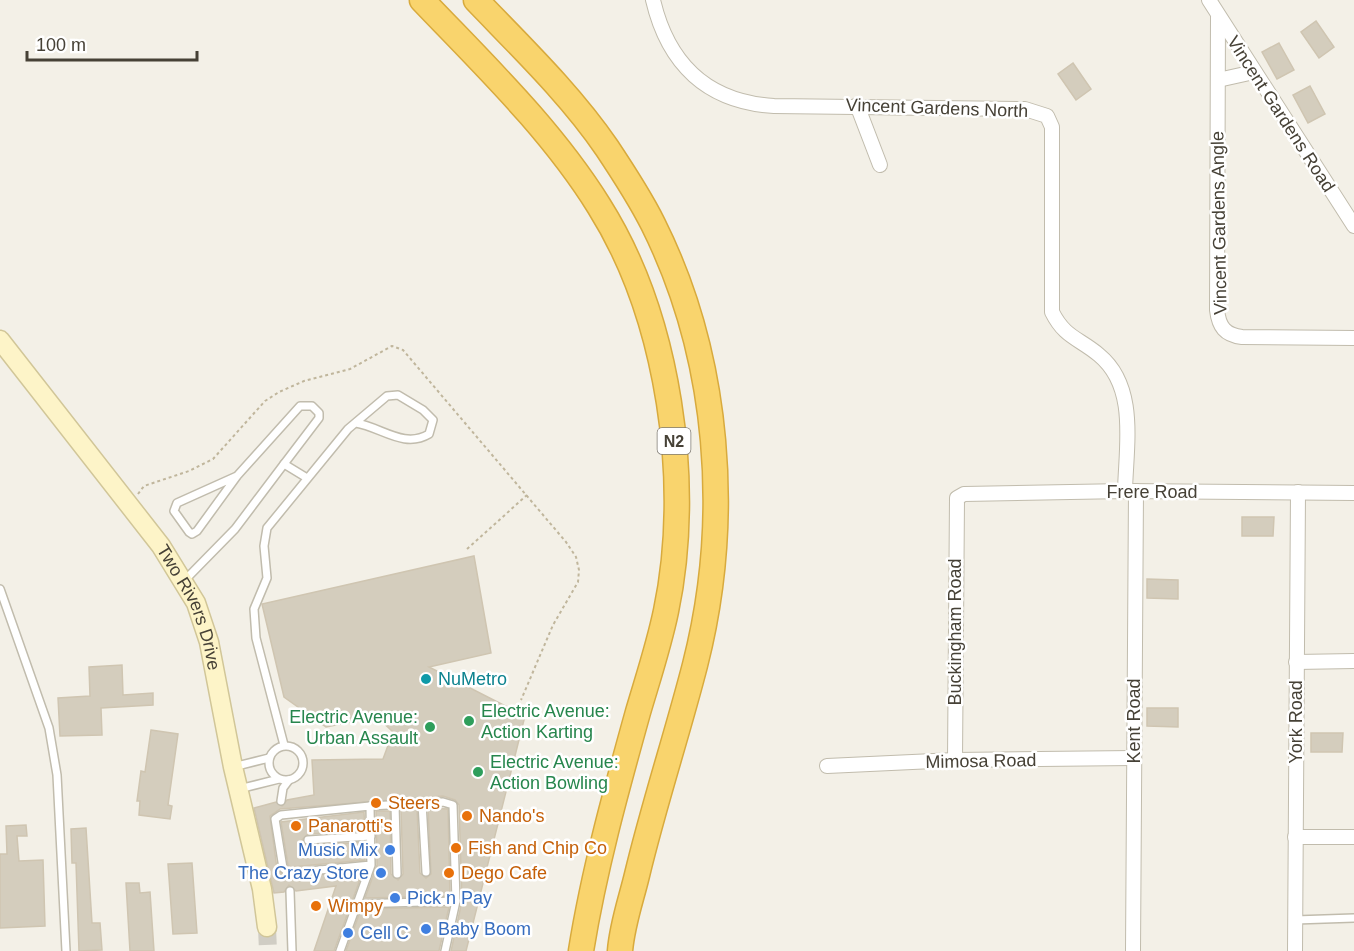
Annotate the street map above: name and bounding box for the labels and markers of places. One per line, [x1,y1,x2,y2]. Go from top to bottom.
place label: NuMetro [438,669,507,689]
marker: NuMetro [419,672,433,686]
place label: Electric Avenue: Action Karting [481,701,610,742]
place label: Electric Avenue: Urban Assault [289,707,418,748]
marker: Electric Avenue: Action Karting [462,714,476,728]
marker: Electric Avenue: Urban Assault [423,720,437,734]
place label: Electric Avenue: Action Bowling [490,752,619,793]
marker: Electric Avenue: Action Bowling [471,765,485,779]
place label: Steers [388,793,440,813]
marker: Steers [369,796,383,810]
place label: Nando's [479,806,544,826]
marker: Nando's [460,809,474,823]
place label: Panarotti's [308,816,392,836]
marker: Panarotti's [289,819,303,833]
place label: Fish and Chip Co [468,838,607,858]
place label: Music Mix [298,840,378,860]
marker: Fish and Chip Co [449,841,463,855]
marker: Music Mix [383,843,397,857]
place label: The Crazy Store [238,863,369,883]
place label: Dego Cafe [461,863,547,883]
marker: The Crazy Store [374,866,388,880]
marker: Dego Cafe [442,866,456,880]
place label: Pick n Pay [407,888,492,908]
marker: Pick n Pay [388,891,402,905]
place label: Wimpy [328,896,383,916]
marker: Wimpy [309,899,323,913]
place label: Baby Boom [438,919,531,939]
marker: Baby Boom [419,922,433,936]
place label: Cell C [360,923,409,943]
marker: Cell C [341,926,355,940]

